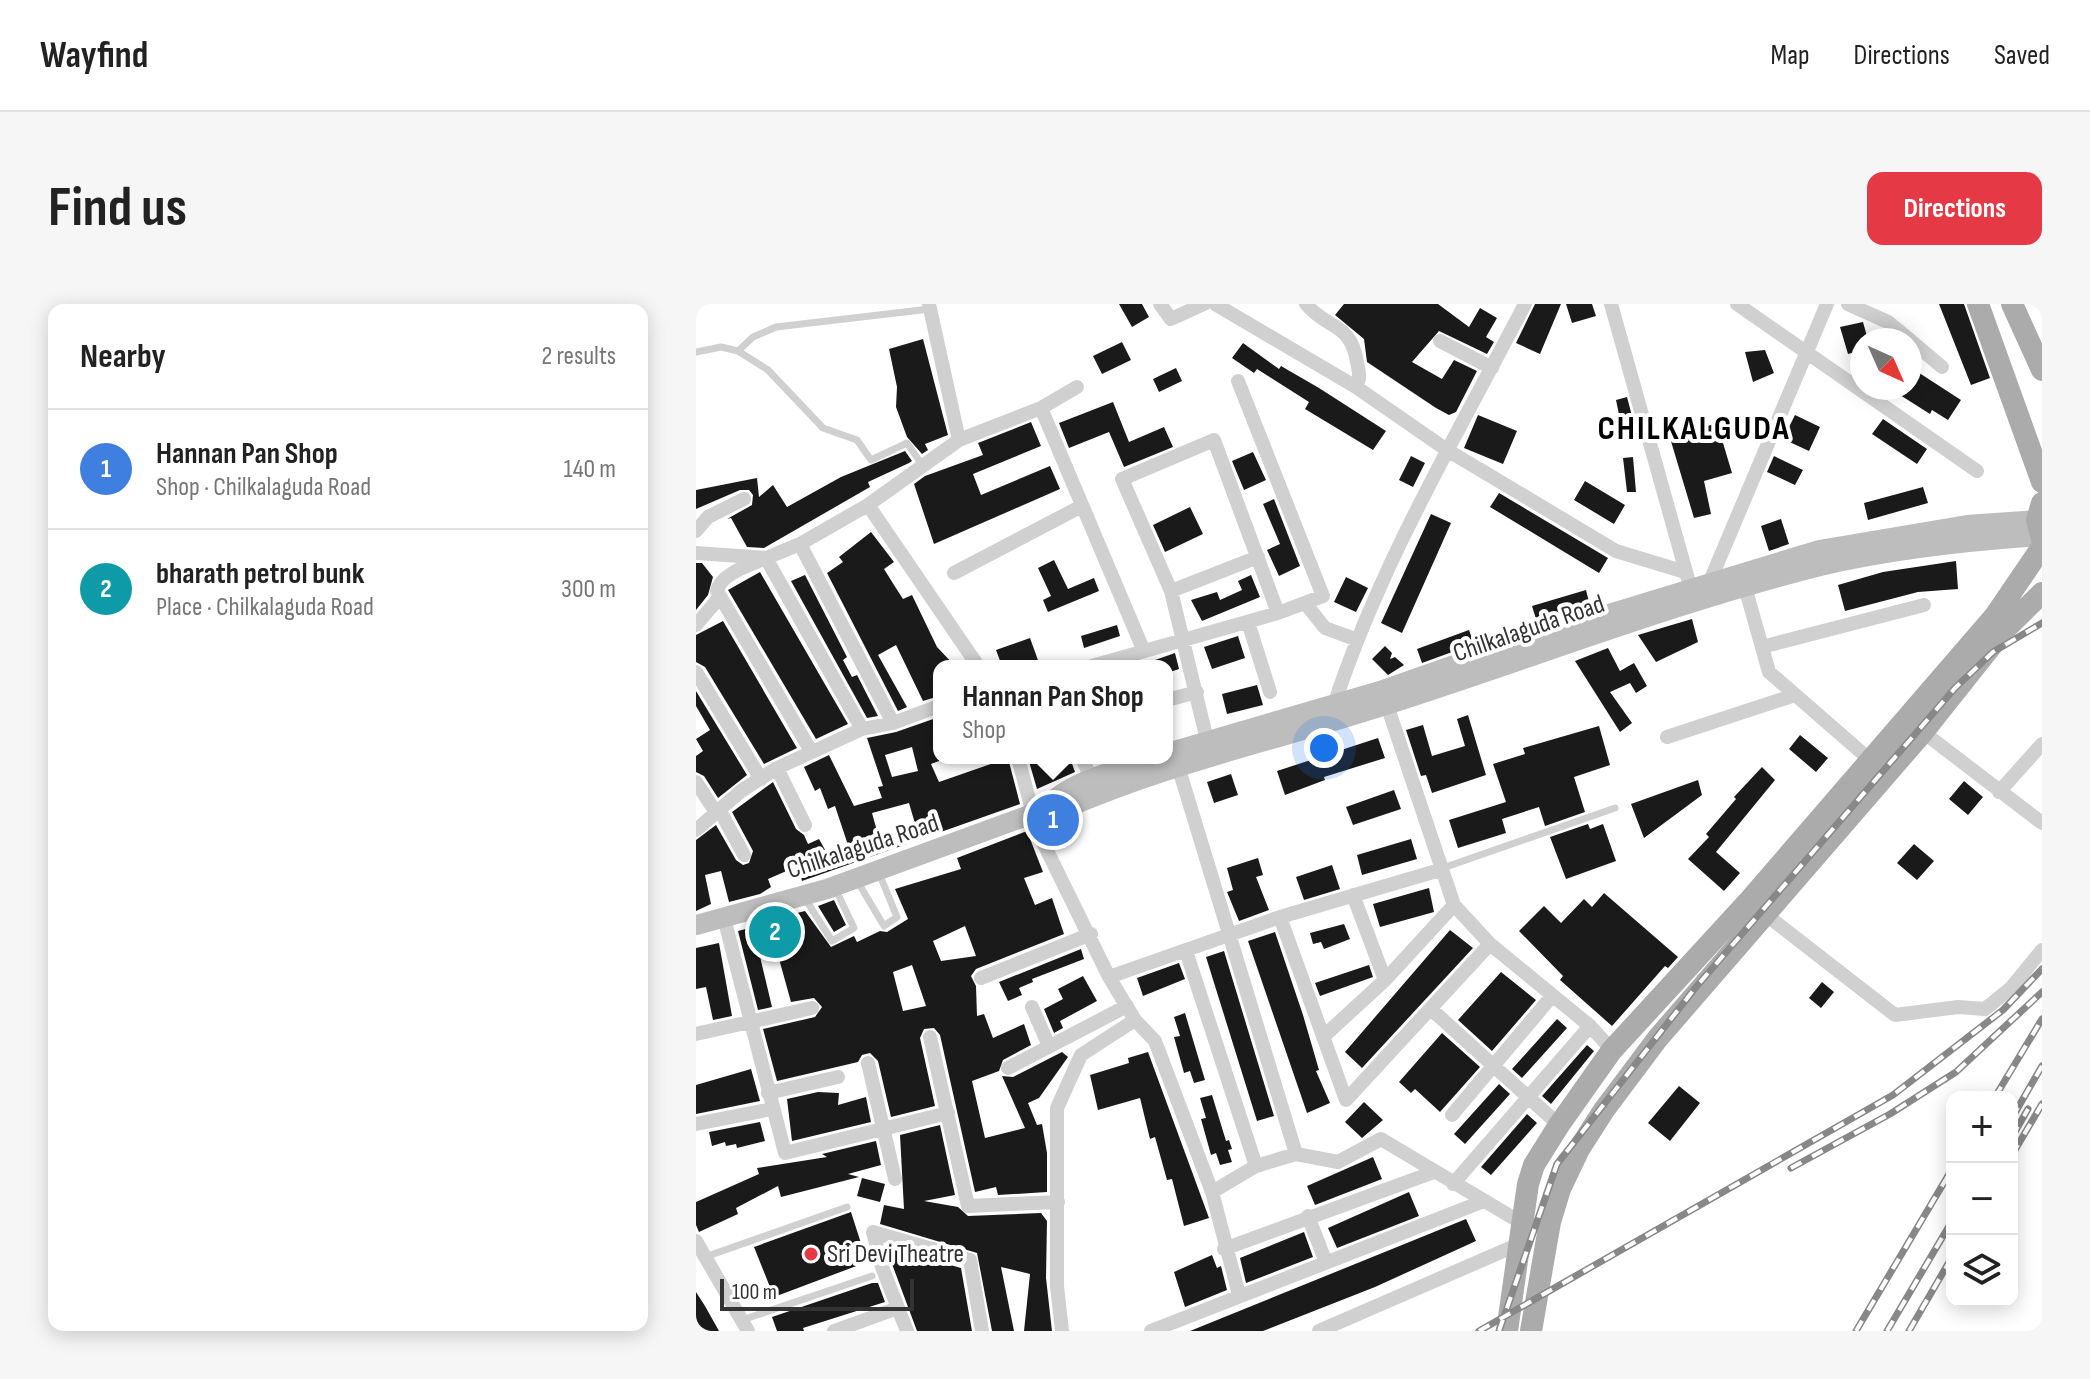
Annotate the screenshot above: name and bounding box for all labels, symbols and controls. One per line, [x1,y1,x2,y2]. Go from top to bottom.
text: Wayfind [40,33,148,78]
text: Map [1771,39,1810,72]
text: Directions [1854,39,1950,72]
text: Saved [1994,39,2050,72]
button: Directions [1867,172,2042,245]
text: Find us [48,175,187,242]
north arrow [1850,328,1922,400]
text: Nearby [80,336,166,377]
text: 2 results [542,341,616,372]
district label: CHILKALGUDA [1597,408,1791,449]
text: Hannan Pan Shop [156,436,338,472]
text: 1 [101,454,111,485]
text: 140 m [564,454,616,485]
text: Shop · Chilkalaguda Road [156,472,371,503]
text: bharath petrol bunk [156,556,364,592]
text: 2 [100,574,112,605]
text: 300 m [561,574,616,605]
street label: Chilkalaguda Road [1449,589,1609,669]
text: Place · Chilkalaguda Road [156,592,374,623]
popup [933,660,1173,764]
text: Hannan Pan Shop [962,679,1144,715]
text: Shop [962,715,1006,746]
your location [1304,728,1344,768]
pin: 1 [1027,790,1079,850]
street label: Chilkalaguda Road [783,808,943,886]
pin: 2 [749,902,801,962]
map controls [1946,1091,2018,1307]
button: + [1946,1091,2018,1163]
button: − [1946,1163,2018,1235]
button: layers [1946,1235,2018,1307]
place label: Sri Devi Theatre [827,1239,964,1270]
marker: Sri Devi Theatre [802,1245,820,1263]
scale bar [720,1275,914,1311]
text: 100 m [732,1279,777,1306]

